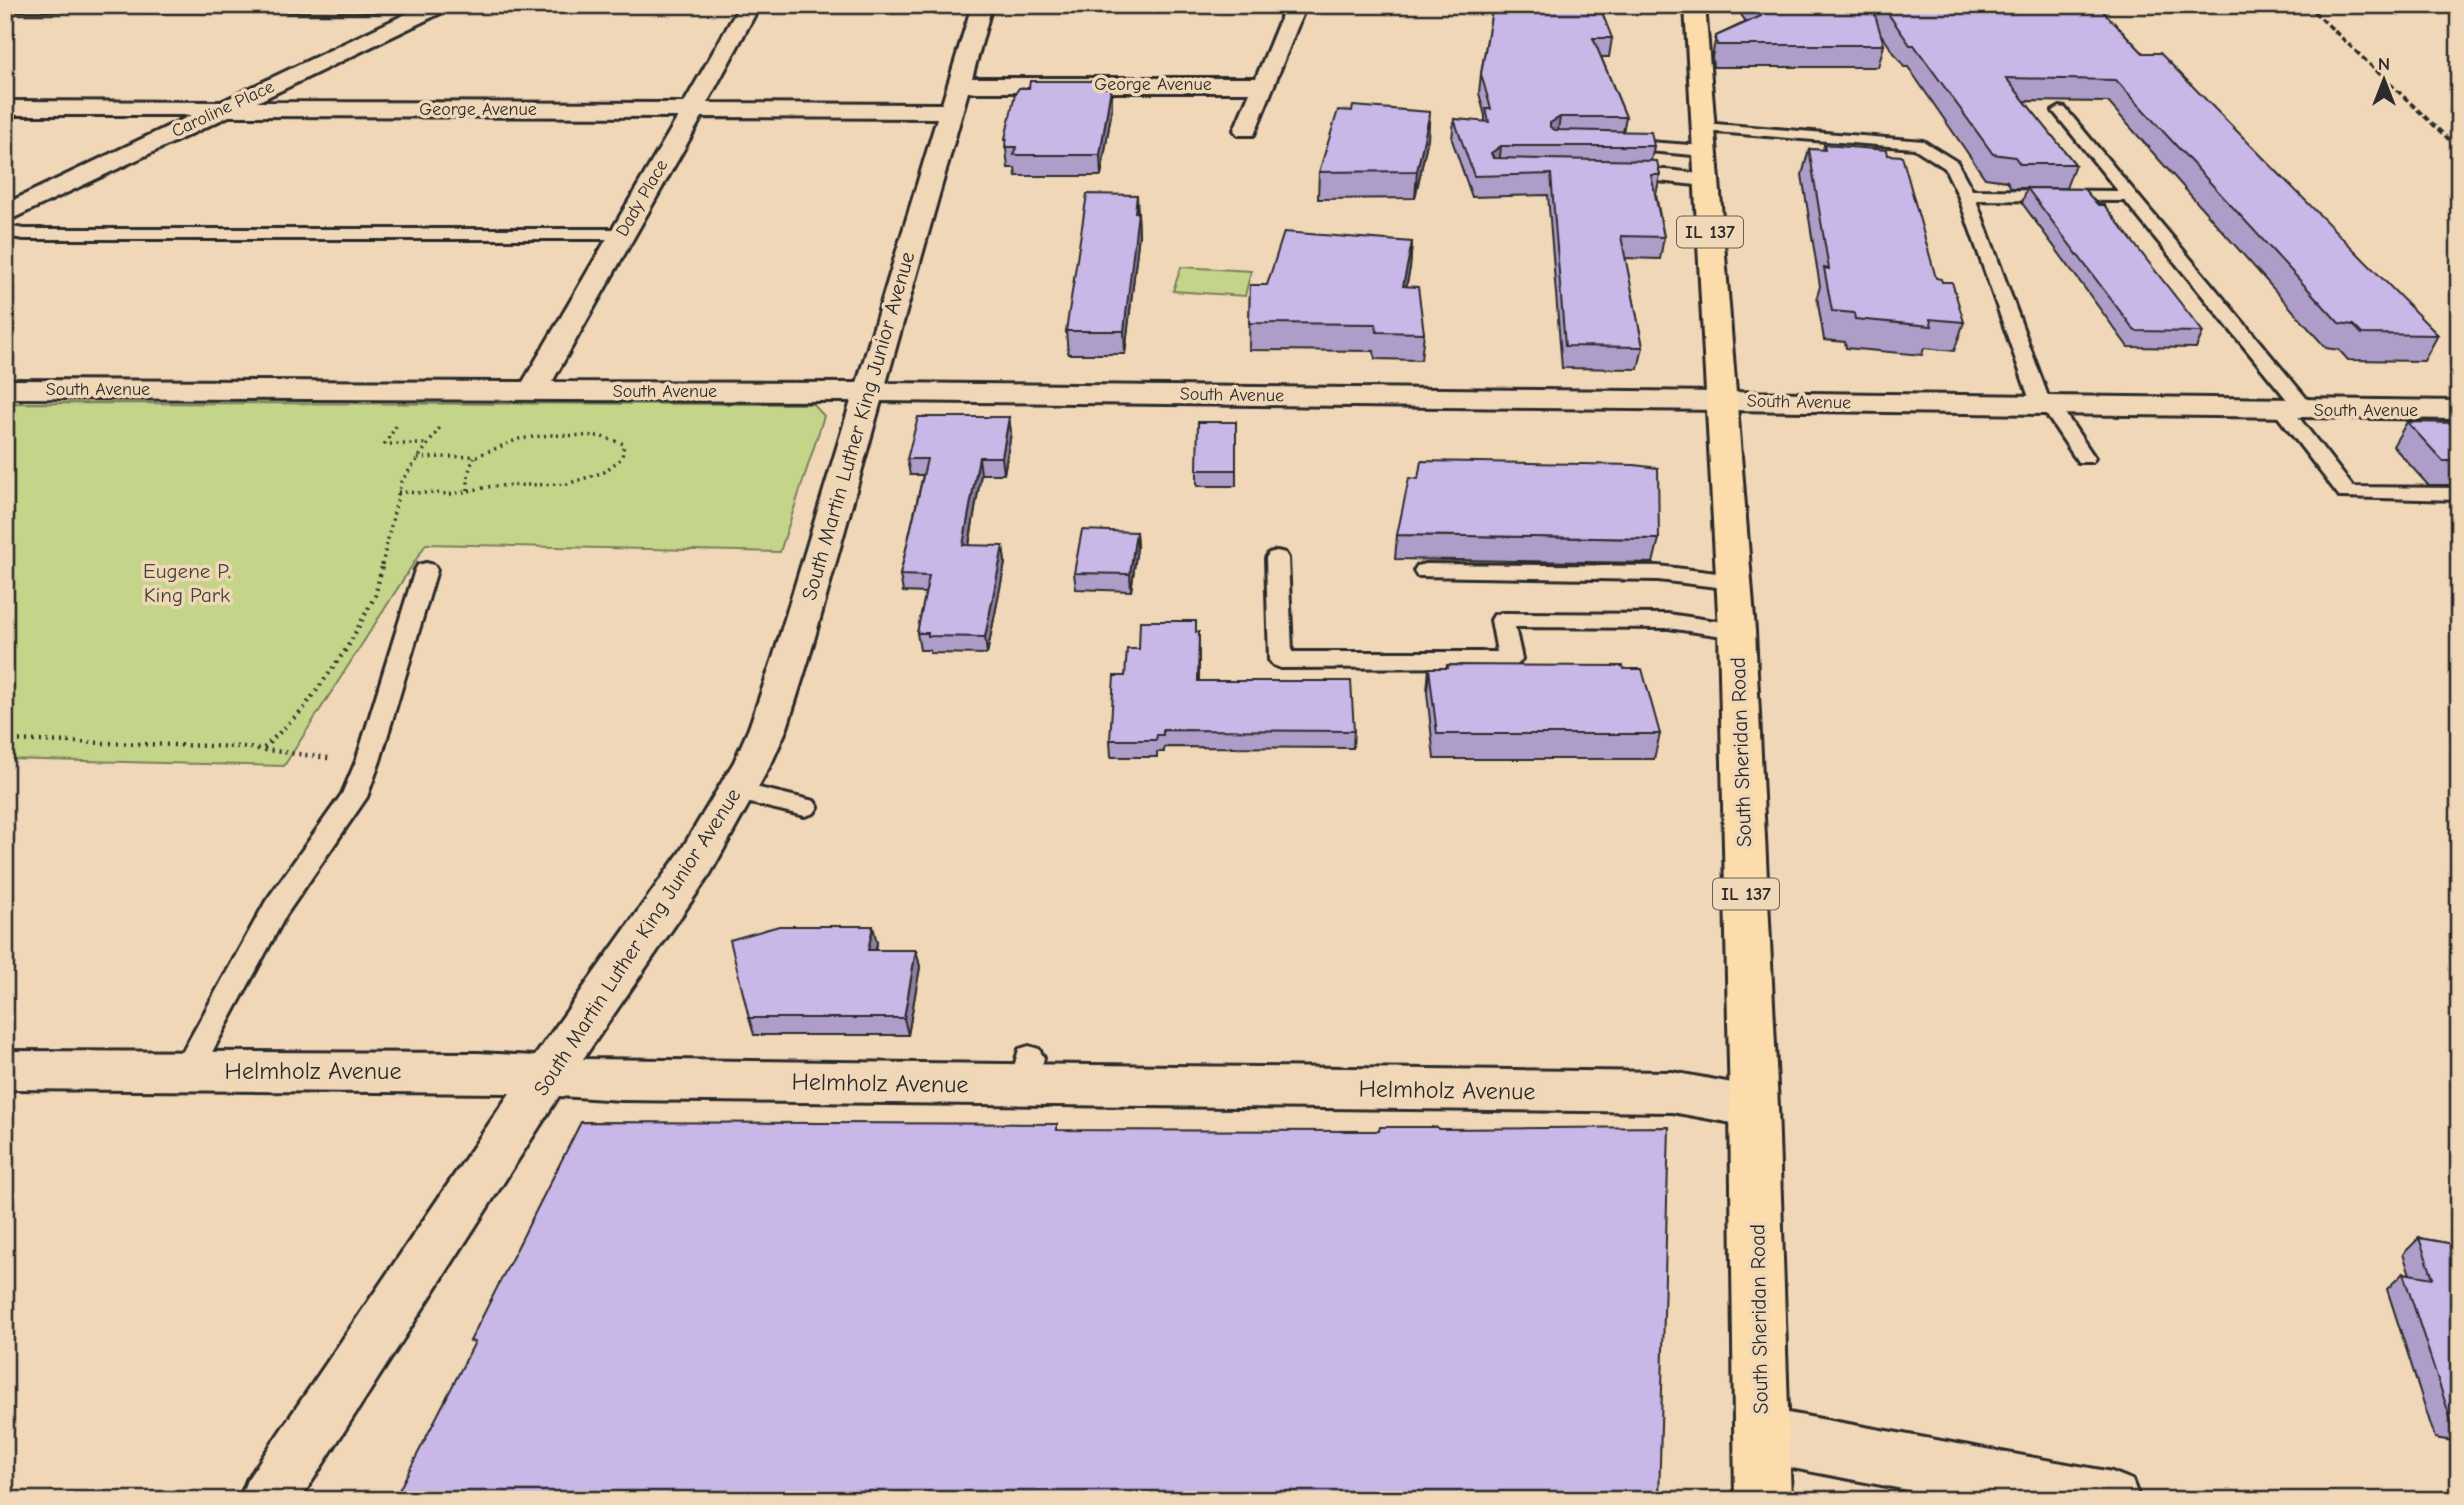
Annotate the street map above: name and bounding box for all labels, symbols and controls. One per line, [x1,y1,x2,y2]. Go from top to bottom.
north arrow [2348,46,2418,116]
text: N [2378,53,2390,75]
street label: George Avenue [1094,74,1212,95]
street label: Caroline Place [168,76,278,142]
street label: George Avenue [419,99,537,120]
street label: Dady Place [612,156,672,240]
road number: IL 137 [1677,216,1743,248]
street label: South Martin Luther King Junior Avenue [797,249,919,603]
street label: South Avenue [46,379,150,400]
street label: South Avenue [613,381,717,402]
street label: South Avenue [1180,384,1284,406]
street label: South Avenue [1747,391,1851,413]
street label: South Avenue [2314,400,2418,421]
park label: Eugene P. King Park [143,559,231,607]
street label: South Sheridan Road [1726,657,1756,847]
street label: South Martin Luther King Junior Avenue [529,784,745,1100]
road number: IL 137 [1713,878,1779,909]
street label: Helmholz Avenue [225,1057,401,1085]
street label: Helmholz Avenue [791,1067,969,1099]
street label: Helmholz Avenue [1358,1074,1536,1106]
street label: South Sheridan Road [1745,1224,1773,1414]

